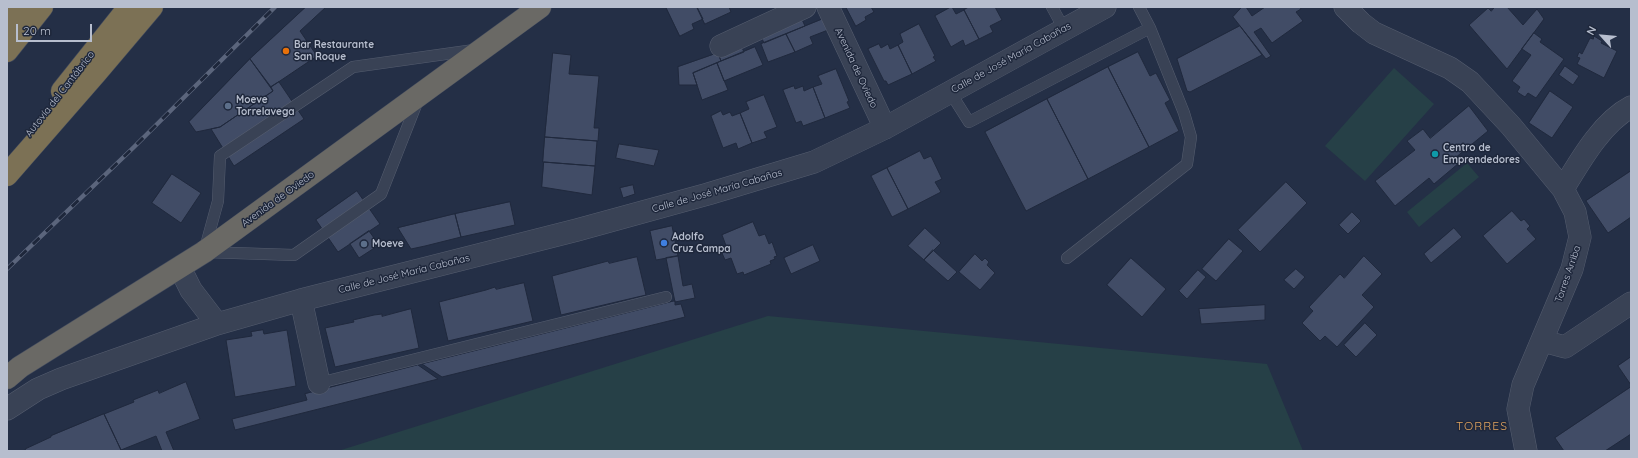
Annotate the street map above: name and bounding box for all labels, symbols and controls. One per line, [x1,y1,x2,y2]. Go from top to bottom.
scale bar [18,16,94,42]
north arrow [1582,16,1622,56]
street label: Calle de José María Cabañas [949,20,1073,96]
text: 20 m [23,23,51,38]
text: N [1583,24,1599,37]
street label: Avenida de Oviedo [832,26,880,110]
place label: Bar Restaurante San Roque [294,39,374,62]
marker: Bar Restaurante San Roque [281,46,291,56]
street label: Autovía del Cantábrico [23,49,97,139]
place label: Moeve Torrelavega [236,94,295,118]
marker: Moeve Torrelavega [223,101,233,111]
place label: Centro de Emprendedores [1443,142,1520,166]
marker: Centro de Emprendedores [1430,149,1440,159]
street label: Calle de José María Cabañas [650,167,784,215]
street label: Avenida de Oviedo [239,169,317,229]
place label: Adolfo Cruz Campa [672,231,730,254]
place label: Moeve [372,238,404,250]
marker: Adolfo Cruz Campa [659,238,669,248]
marker: Moeve [359,239,369,249]
street label: Torres Arriba [1553,244,1583,304]
street label: Calle de José María Cabañas [337,252,471,296]
district label: TORRES [1456,419,1508,433]

